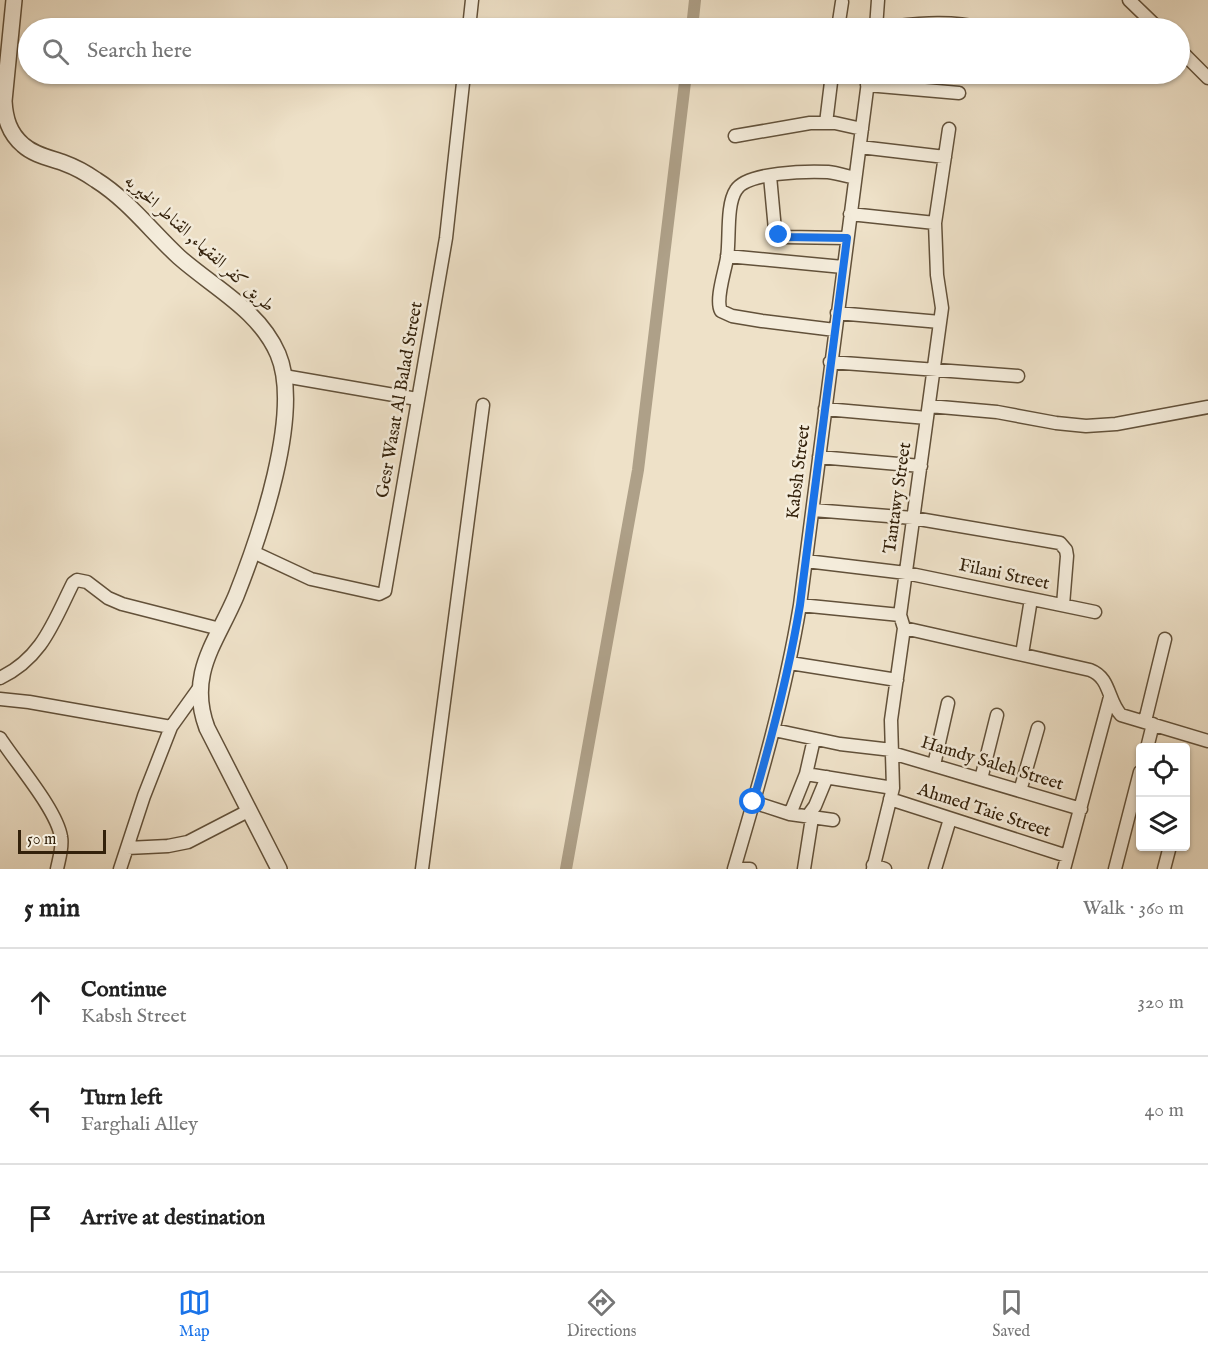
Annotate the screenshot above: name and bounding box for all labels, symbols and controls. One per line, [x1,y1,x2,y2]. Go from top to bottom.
search box [18,18,1190,84]
icon: search [39,35,72,68]
text: Search here [87,37,192,65]
street label: طريق كفر الفقهاء, القناطر الخيريه [119,170,279,318]
route end [765,221,791,247]
street label: Gesr Wasat Al Balad Street [371,300,429,500]
street label: Kabsh Street [782,423,816,521]
street label: Tantawy Street [879,441,917,555]
street label: Filani Street [957,554,1051,596]
street label: Hamdy Saleh Street [918,731,1066,797]
map controls [1136,743,1190,851]
button: locate [1136,743,1190,797]
street label: Ahmed Taie Street [914,778,1053,843]
route start [739,788,765,814]
button: layers [1136,797,1190,851]
scale bar [18,827,106,854]
text: 50 m [27,830,56,850]
text: 5 min [24,892,80,925]
text: Walk · 360 m [1083,896,1184,921]
text: Continue [81,976,167,1004]
icon: ahead [24,986,57,1019]
text: 320 m [1138,990,1184,1015]
text: Kabsh Street [81,1004,187,1029]
text: Turn left [81,1084,163,1112]
icon: left [24,1094,57,1127]
text: 40 m [1145,1098,1184,1123]
text: Farghali Alley [81,1112,198,1137]
icon: arrive [24,1202,57,1235]
text: Arrive at destination [81,1204,265,1232]
tab: Map [178,1286,211,1342]
tab: Directions [567,1286,636,1342]
tab: Saved [992,1286,1030,1342]

